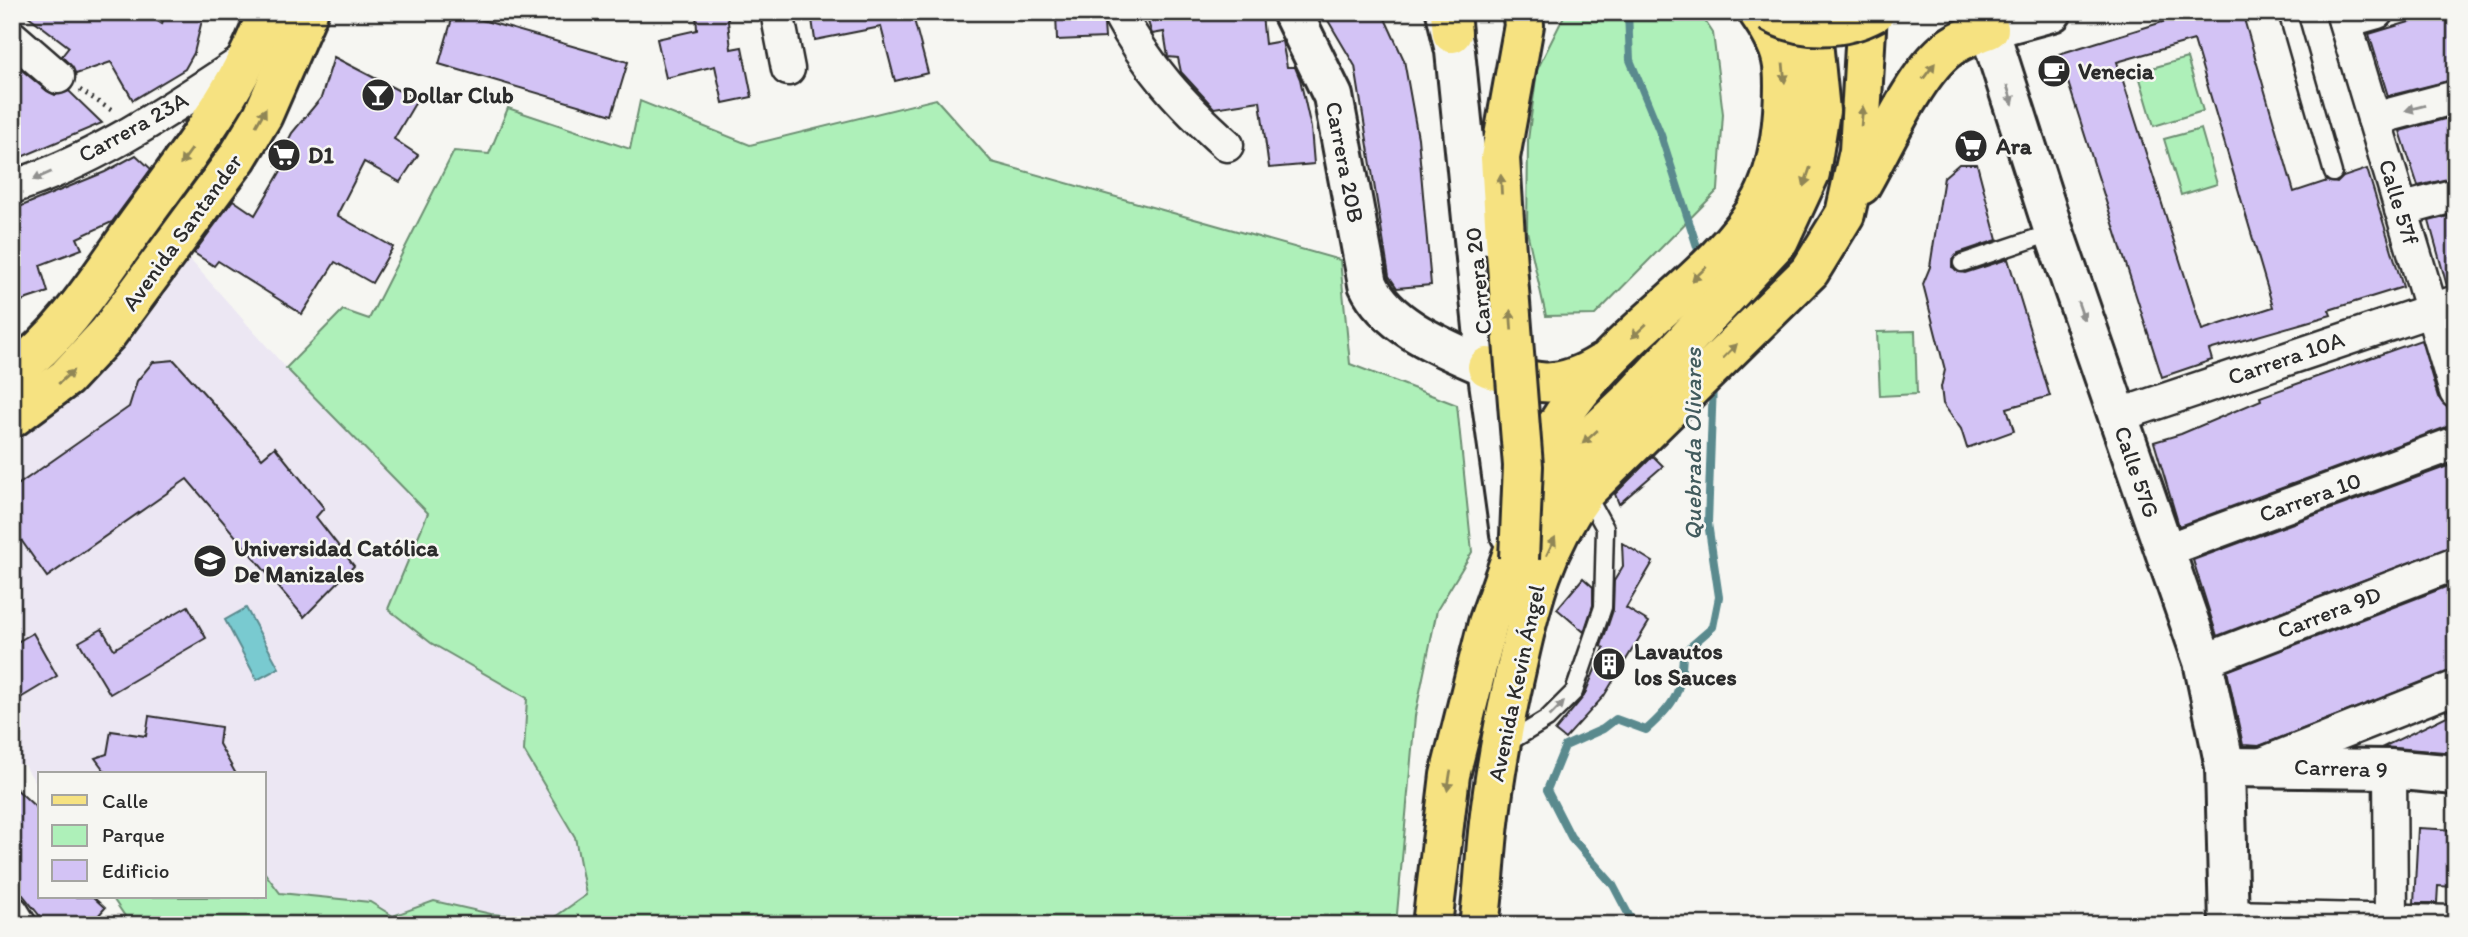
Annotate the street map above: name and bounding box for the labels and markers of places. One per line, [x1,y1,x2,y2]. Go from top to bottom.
cafe icon: Venecia [2035,52,2073,90]
place label: Venecia [2078,57,2155,85]
bar icon: Dollar Club [359,76,397,114]
place label: Dollar Club [402,81,514,109]
supermarket icon: Ara [1952,127,1990,165]
place label: Ara [1995,132,2033,160]
supermarket icon: D1 [265,136,303,174]
place label: D1 [308,141,334,169]
place label: Universidad Católica De Manizales [234,534,440,588]
school or university icon: Universidad Católica De Manizales [191,542,229,580]
place label: Lavautos los Sauces [1634,637,1737,691]
building icon: Lavautos los Sauces [1590,645,1628,683]

